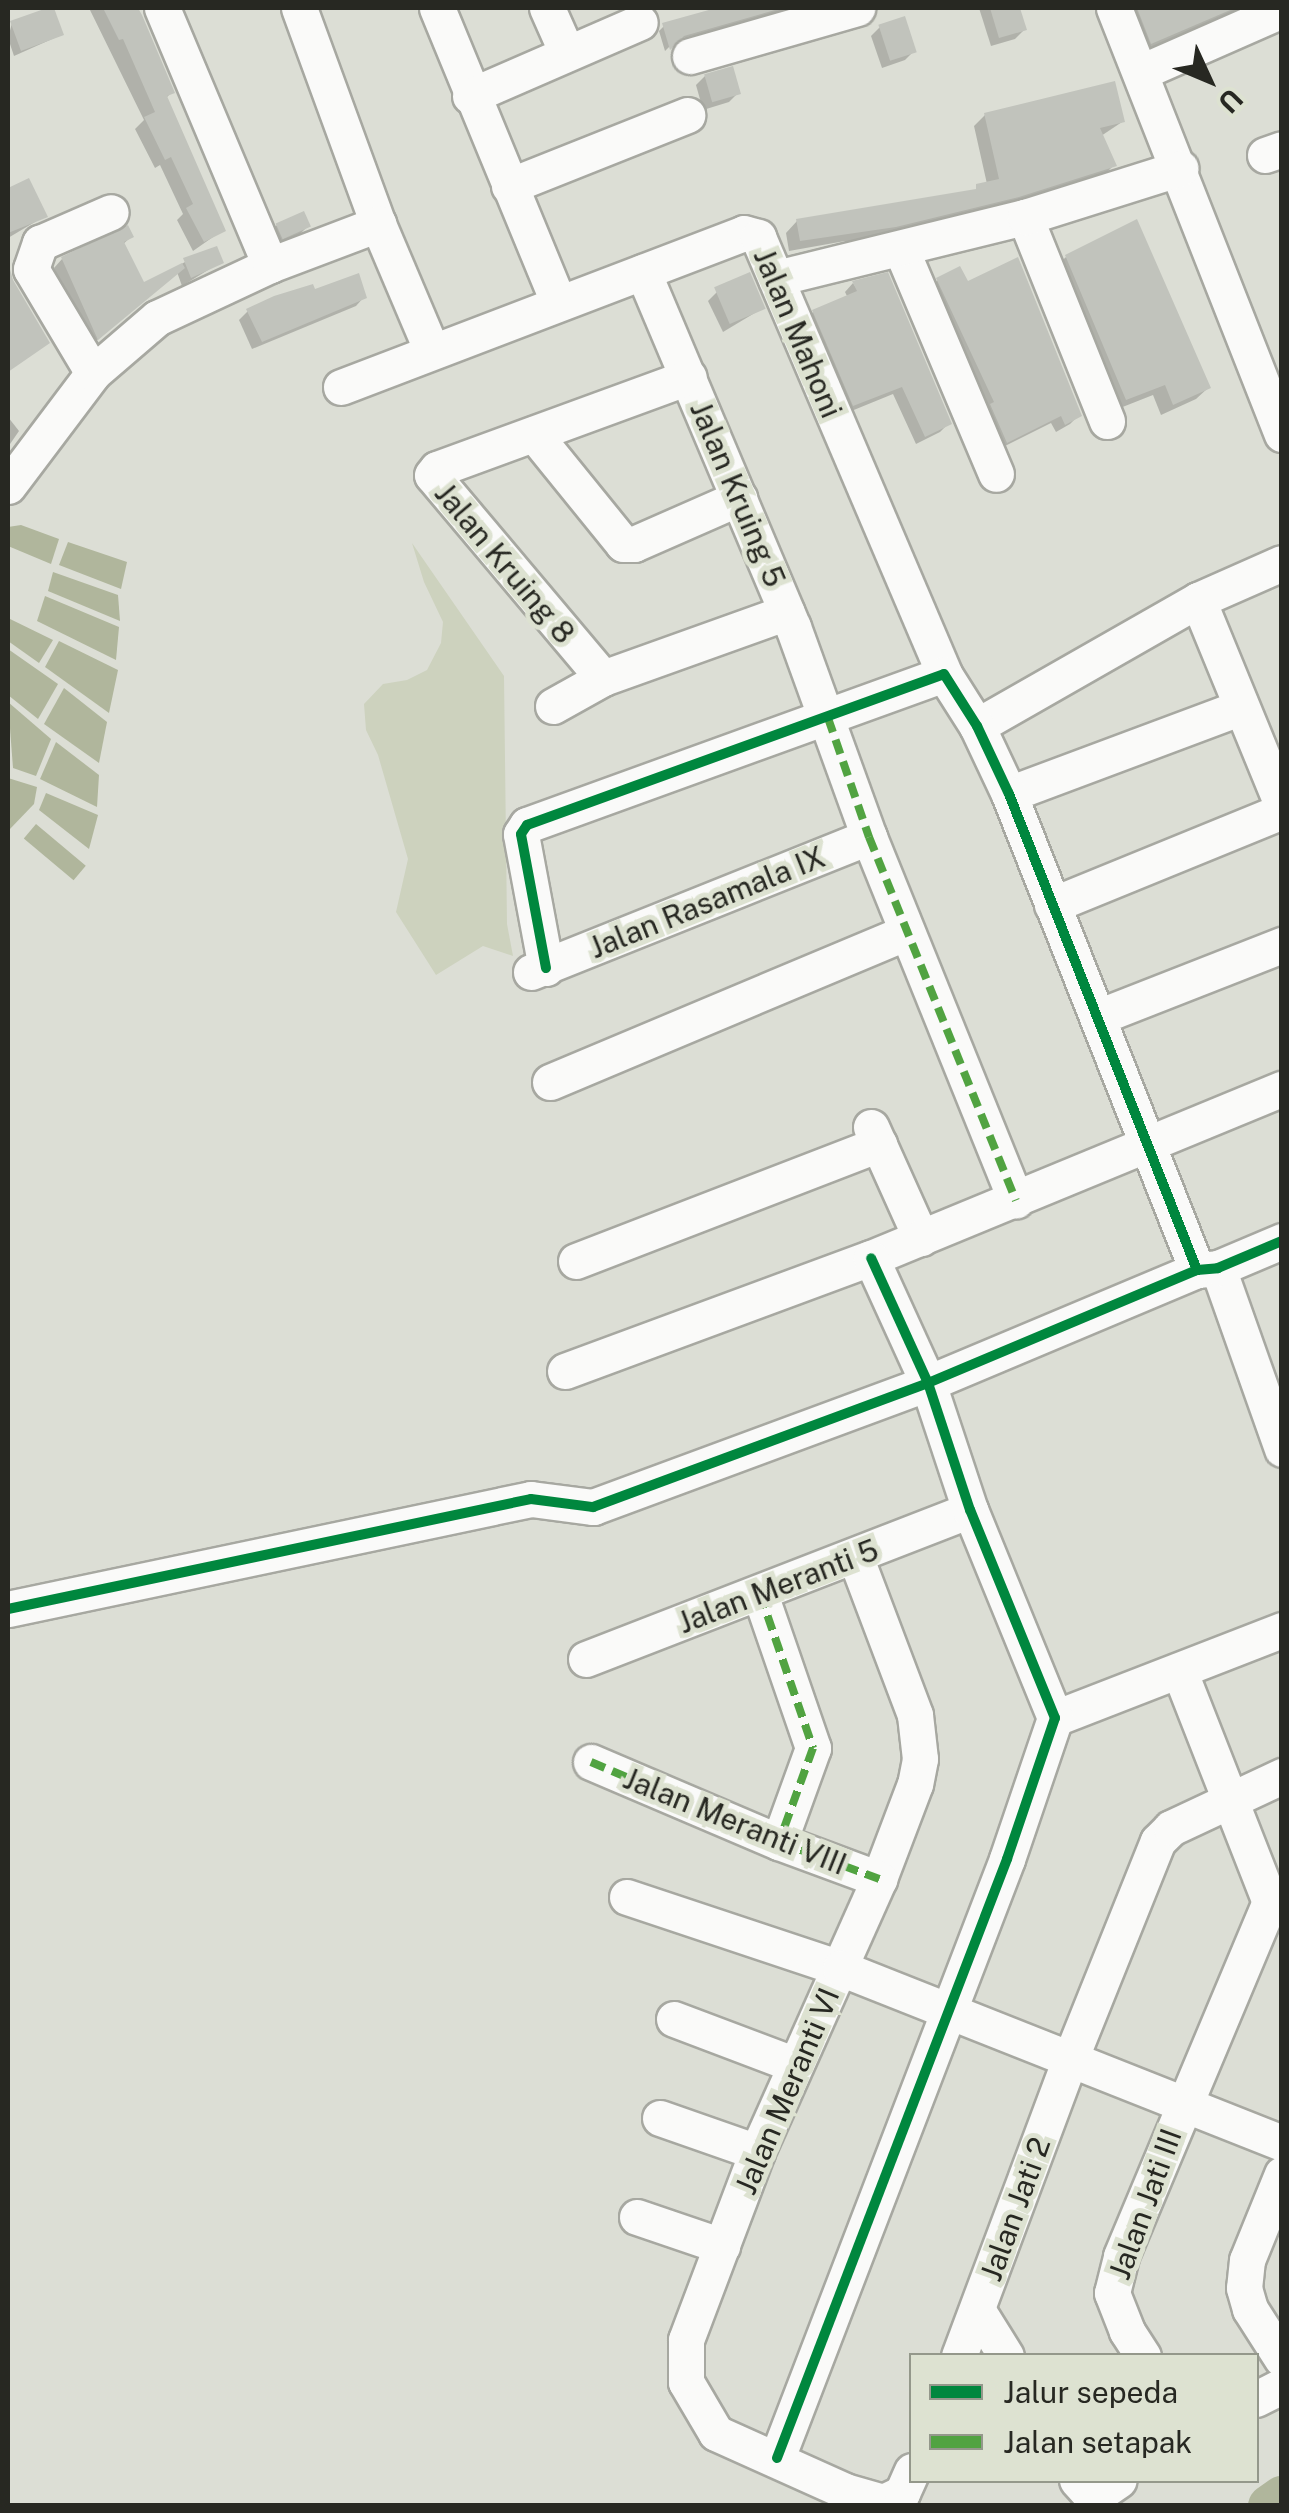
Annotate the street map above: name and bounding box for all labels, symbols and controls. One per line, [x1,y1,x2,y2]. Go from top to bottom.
north arrow [1159,30,1259,130]
text: U [1212,82,1250,120]
street label: Jalan Mahoni [746,243,850,423]
street label: Jalan Kruing 5 [683,396,793,592]
street label: Jalan Kruing 8 [427,475,583,651]
street label: Jalan Rasamala IX [584,838,830,966]
street label: Jalan Meranti 5 [673,1531,883,1641]
street label: Jalan Meranti VIII [618,1760,852,1882]
street label: Jalan Meranti VI [727,1982,847,2200]
street label: Jalan Jati III [1101,2124,1189,2284]
street label: Jalan Jati 2 [972,2132,1058,2286]
legend [909,2353,1259,2483]
text: Jalur sepeda [1003,2374,1178,2410]
text: Jalan setapak [1003,2424,1192,2460]

